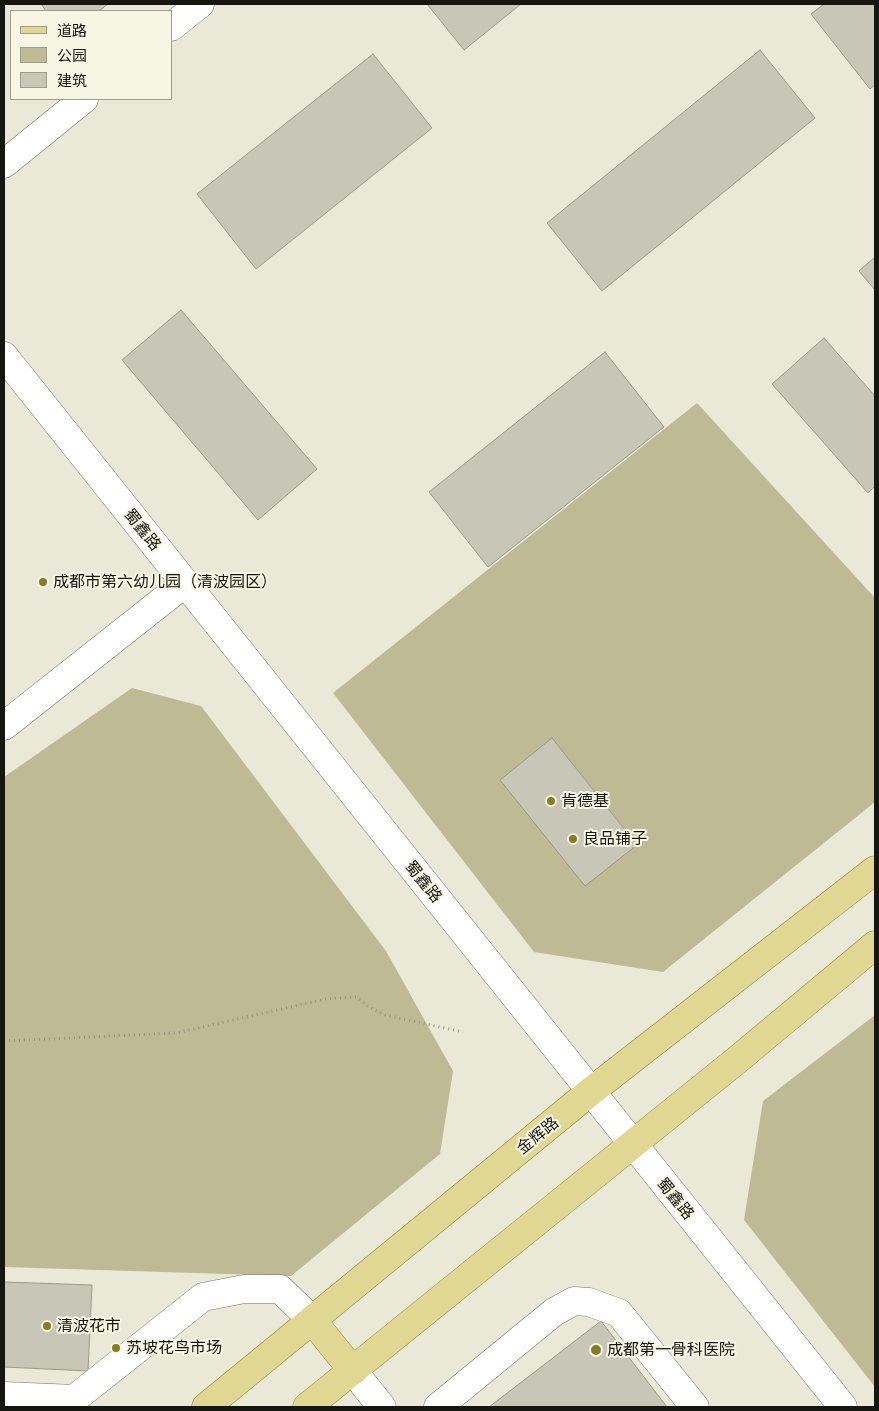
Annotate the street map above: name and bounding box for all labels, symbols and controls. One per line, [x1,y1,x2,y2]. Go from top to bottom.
legend [10,10,172,100]
text: 道路 [57,22,87,40]
text: 公园 [57,47,87,65]
text: 建筑 [57,72,87,90]
street label: 蜀鑫路 [119,505,165,555]
place label: 成都市第六幼儿园（清波园区） [53,572,277,592]
marker: 成都市第六幼儿园（清波园区） [37,576,49,588]
place label: 肯德基 [561,791,609,811]
marker: 肯德基 [545,795,557,807]
place label: 良品铺子 [583,829,647,849]
marker: 良品铺子 [567,833,579,845]
street label: 蜀鑫路 [400,857,446,907]
street label: 金辉路 [513,1113,563,1159]
street label: 蜀鑫路 [652,1174,698,1224]
place label: 清波花市 [57,1316,121,1336]
marker: 清波花市 [41,1320,53,1332]
place label: 苏坡花鸟市场 [126,1338,222,1358]
place label: 成都第一骨科医院 [607,1340,735,1360]
marker: 苏坡花鸟市场 [110,1342,122,1354]
marker: 成都第一骨科医院 [589,1343,603,1357]

